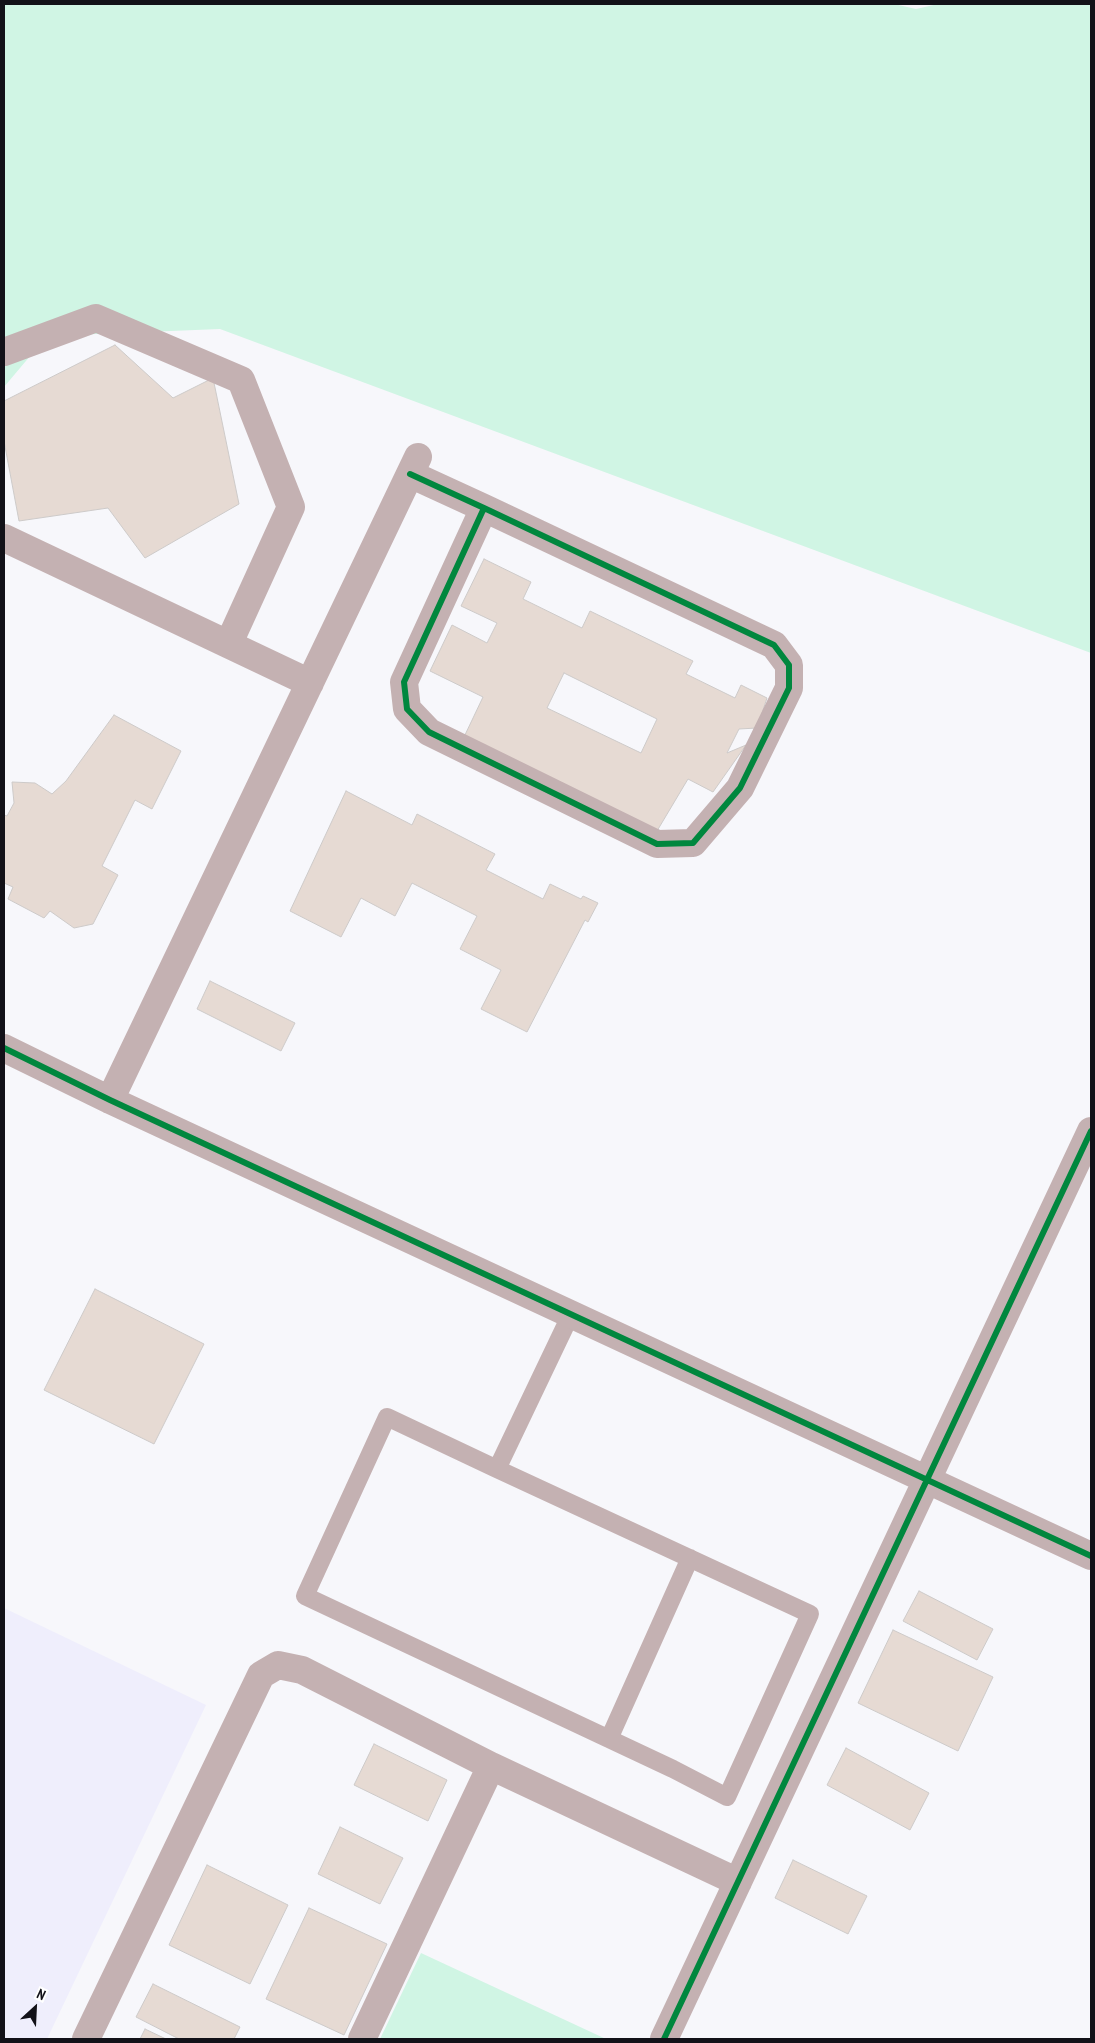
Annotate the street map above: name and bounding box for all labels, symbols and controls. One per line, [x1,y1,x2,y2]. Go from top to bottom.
north arrow [10,1983,60,2033]
text: N [34,1985,49,2004]

